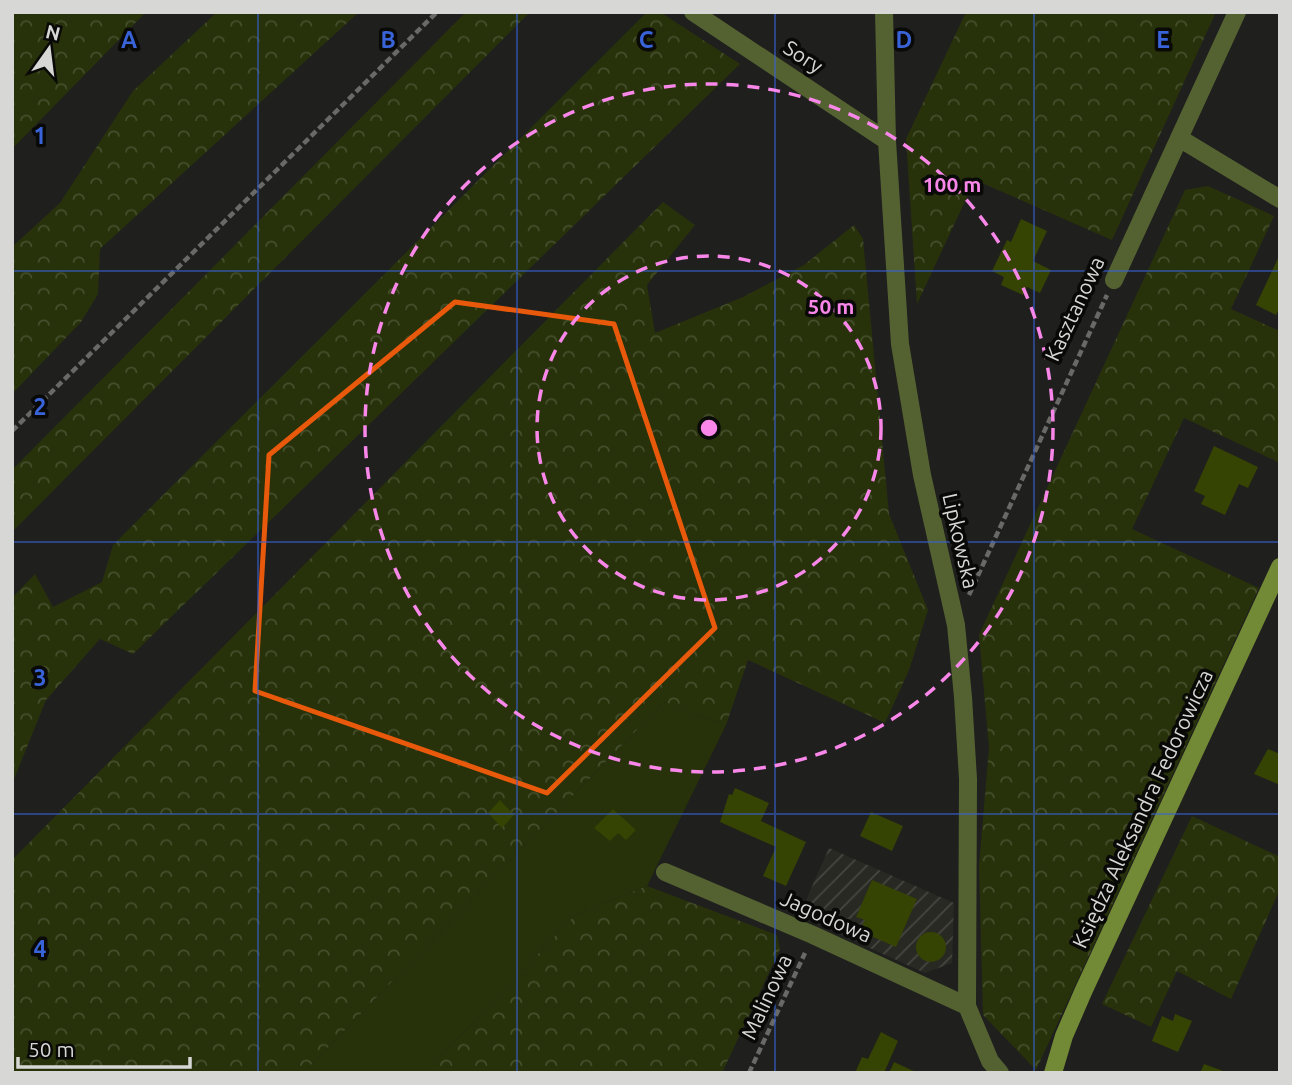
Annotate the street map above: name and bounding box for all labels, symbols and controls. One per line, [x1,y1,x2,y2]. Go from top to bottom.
north arrow [14,14,84,84]
text: N [44,20,63,45]
text: A [121,27,137,52]
text: B [380,27,396,52]
text: C [639,27,654,52]
text: D [896,27,912,52]
text: E [1156,27,1170,52]
street label: Sory [779,35,828,78]
text: 1 [34,123,46,148]
text: 100 m [923,172,981,196]
street label: Kasztanowa [1039,252,1109,365]
text: 50 m [808,294,854,318]
text: 2 [34,394,46,419]
centre of rings [697,416,721,440]
street label: Lipkowska [938,491,984,591]
text: 3 [34,665,46,690]
street label: Księdza Aleksandra Fedorowicza [1067,666,1217,952]
street label: Jagodowa [777,885,876,947]
text: 4 [34,936,47,961]
street label: Malinowa [736,950,796,1043]
scale bar [18,1026,189,1070]
text: 50 m [28,1037,75,1061]

